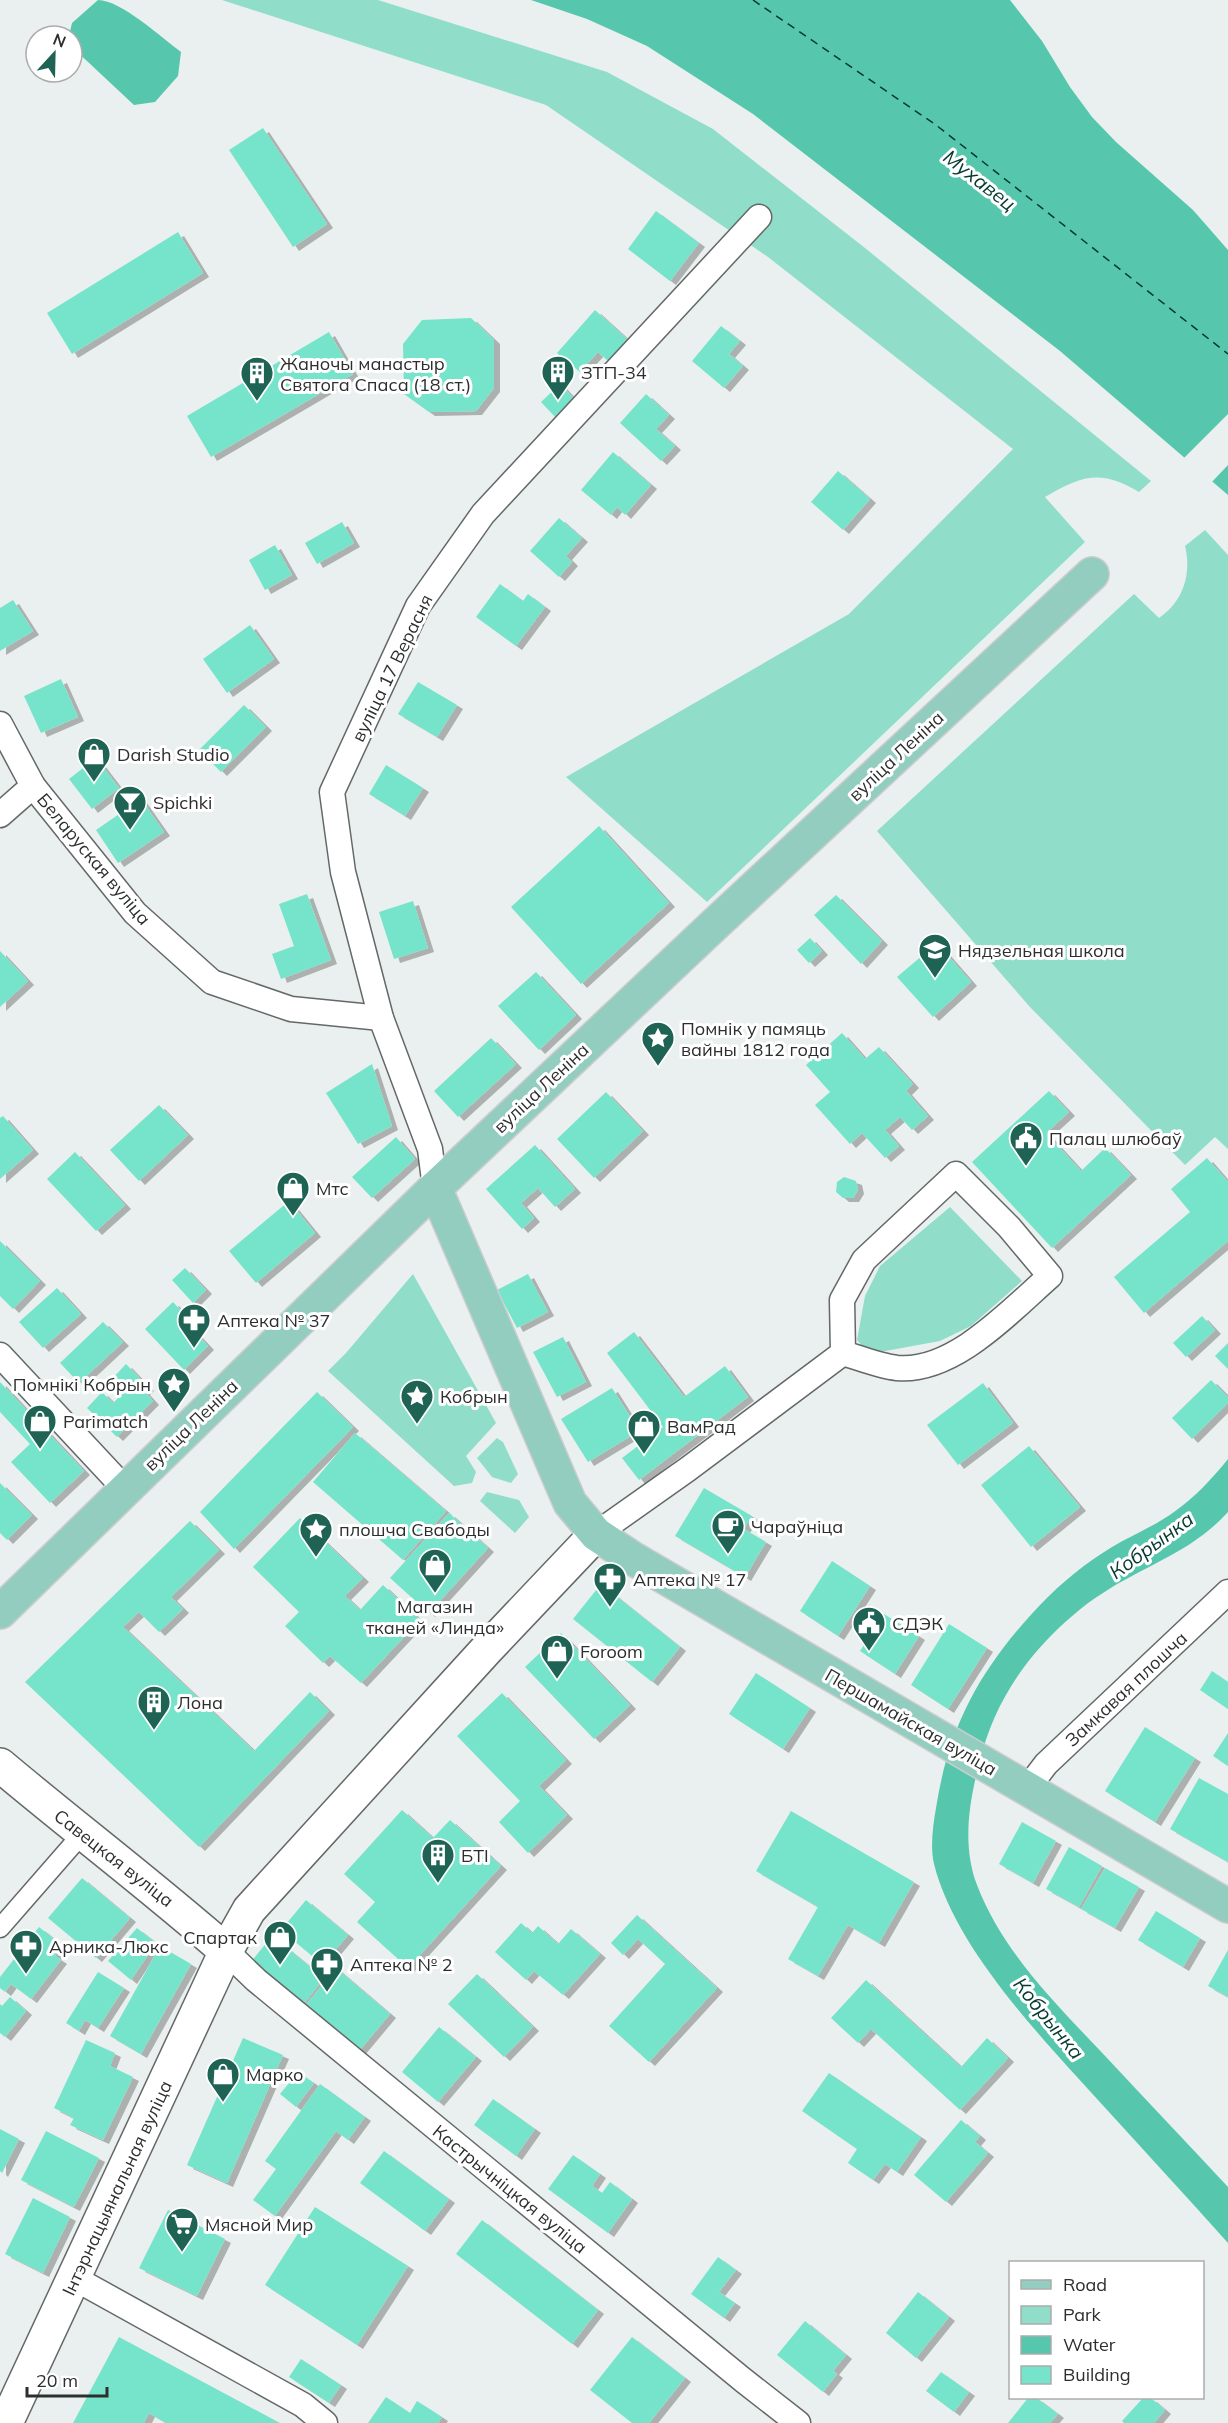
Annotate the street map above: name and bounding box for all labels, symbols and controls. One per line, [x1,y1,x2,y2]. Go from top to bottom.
north arrow [24,24,84,84]
text: N [50,29,69,52]
water label: Мухавец [939,144,1021,216]
place label: Жаночы манастыр Святога Спаса (18 ст.) [280,352,471,396]
building icon: ЗТП-34 [540,354,576,401]
building icon: Жаночы манастыр Святога Спаса (18 ст.) [239,355,275,402]
place label: ЗТП-34 [581,361,647,384]
street label: вуліца 17 Верасня [346,591,438,745]
street label: вуліца Леніна [844,706,948,806]
shop icon: Darish Studio [76,736,112,783]
place label: Darish Studio [117,743,229,766]
bar icon: Spichki [112,784,148,831]
street label: Беларуская вуліца [32,788,156,930]
place label: Spichki [153,791,212,814]
school or university icon: Нядзельная школа [917,932,953,979]
place label: Нядзельная школа [958,939,1125,962]
place label: Помнік у памяць вайны 1812 года [681,1017,830,1061]
place icon: Помнік у памяць вайны 1812 года [640,1020,676,1067]
street label: вуліца Леніна [489,1038,593,1138]
public building icon: Палац шлюбаў [1008,1120,1044,1167]
place label: Палац шлюбаў [1049,1127,1182,1150]
shop icon: Мтс [275,1170,311,1217]
place label: Мтс [316,1177,349,1200]
pharmacy icon: Аптека № 37 [176,1302,212,1349]
place label: Аптека № 37 [217,1309,330,1332]
place icon: Помнікі Кобрын [156,1366,192,1413]
place label: Помнікі Кобрын [13,1373,151,1396]
street label: вуліца Леніна [139,1374,243,1476]
place icon: Кобрын [399,1378,435,1425]
place label: Кобрын [440,1385,508,1408]
shop icon: Parimatch [22,1403,58,1450]
shop icon: ВамРад [626,1408,662,1455]
place label: Parimatch [63,1410,148,1433]
place label: ВамРад [667,1415,736,1438]
water label: Кобрынка [1104,1506,1198,1584]
cafe icon: Чараўніца [710,1508,746,1555]
place icon: плошча Свабоды [298,1511,334,1558]
place label: Чараўніца [751,1515,843,1538]
place label: плошча Свабоды [339,1518,490,1541]
shop icon: Магазин тканей «Линда» [417,1547,453,1594]
pharmacy icon: Аптека № 17 [592,1561,628,1608]
place label: Аптека № 17 [633,1568,746,1591]
place label: Магазин тканей «Линда» [366,1595,504,1639]
public building icon: СДЭК [851,1605,887,1652]
place label: СДЭК [892,1612,943,1635]
street label: Замкавая плошча [1060,1626,1192,1752]
shop icon: Foroom [539,1633,575,1680]
place label: Foroom [580,1640,643,1663]
street label: Першамайская вуліца [821,1663,1001,1781]
building icon: Лона [136,1684,172,1731]
place label: Лона [177,1691,223,1714]
street label: Савецкая вуліца [50,1804,178,1912]
building icon: БТІ [420,1837,456,1884]
place label: БТІ [461,1844,489,1867]
shop icon: Спартак [262,1919,298,1966]
place label: Спартак [183,1926,257,1949]
pharmacy icon: Арника-Люкс [8,1928,44,1975]
place label: Арника-Люкс [49,1935,169,1958]
pharmacy icon: Аптека № 2 [309,1946,345,1993]
place label: Аптека № 2 [350,1953,452,1976]
water label: Кобрынка [1008,1972,1090,2064]
shop icon: Марко [205,2056,241,2103]
place label: Марко [246,2063,304,2086]
street label: Інтэрнацыянальная вуліца [57,2077,177,2299]
street label: Кастрычніцкая вуліца [428,2120,592,2258]
supermarket icon: Мясной Мир [164,2206,200,2253]
place label: Мясной Мир [205,2213,313,2236]
legend [1009,2261,1204,2399]
text: Road [1063,2273,1107,2296]
text: Park [1063,2303,1102,2326]
text: Water [1063,2333,1116,2356]
scale bar [27,2360,106,2398]
text: Building [1063,2363,1131,2386]
text: 20 m [36,2369,78,2392]

